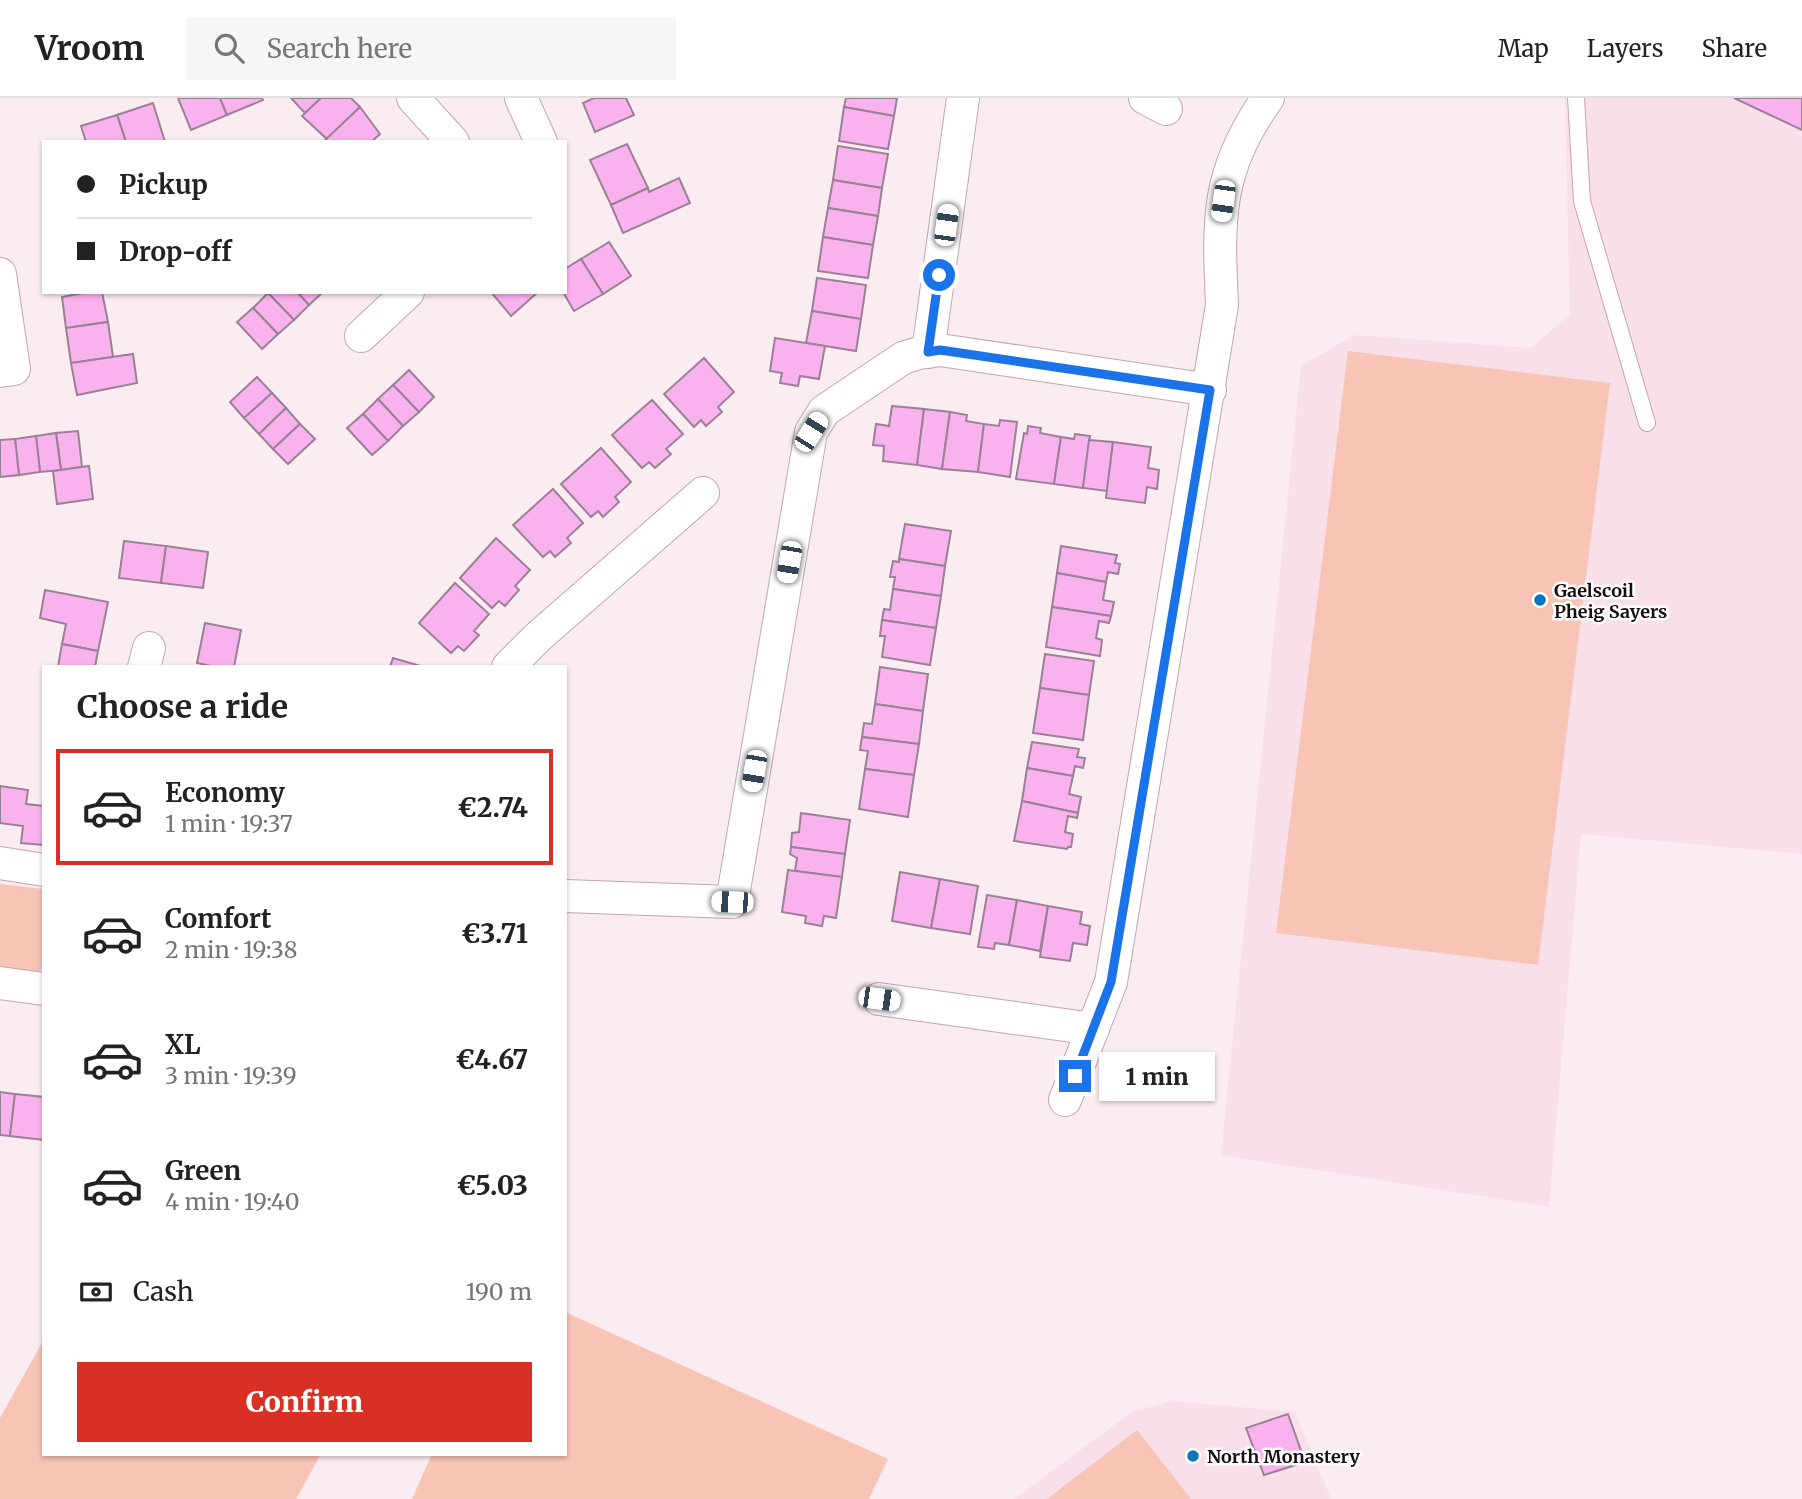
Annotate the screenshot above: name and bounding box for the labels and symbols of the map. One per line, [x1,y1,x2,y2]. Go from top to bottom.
car [1210,179,1237,223]
car [933,203,960,247]
route start [923,259,955,291]
car [791,409,832,455]
car [776,539,803,585]
place label: Gaelscoil Pheig Sayers [1554,579,1667,623]
marker: Gaelscoil Pheig Sayers [1532,592,1548,608]
car [741,748,768,794]
car [711,891,754,913]
car [857,986,902,1012]
callout: 1 min [1100,1052,1215,1100]
route end [1059,1060,1091,1092]
place label: North Monastery [1207,1445,1360,1468]
marker: North Monastery [1185,1448,1201,1464]

